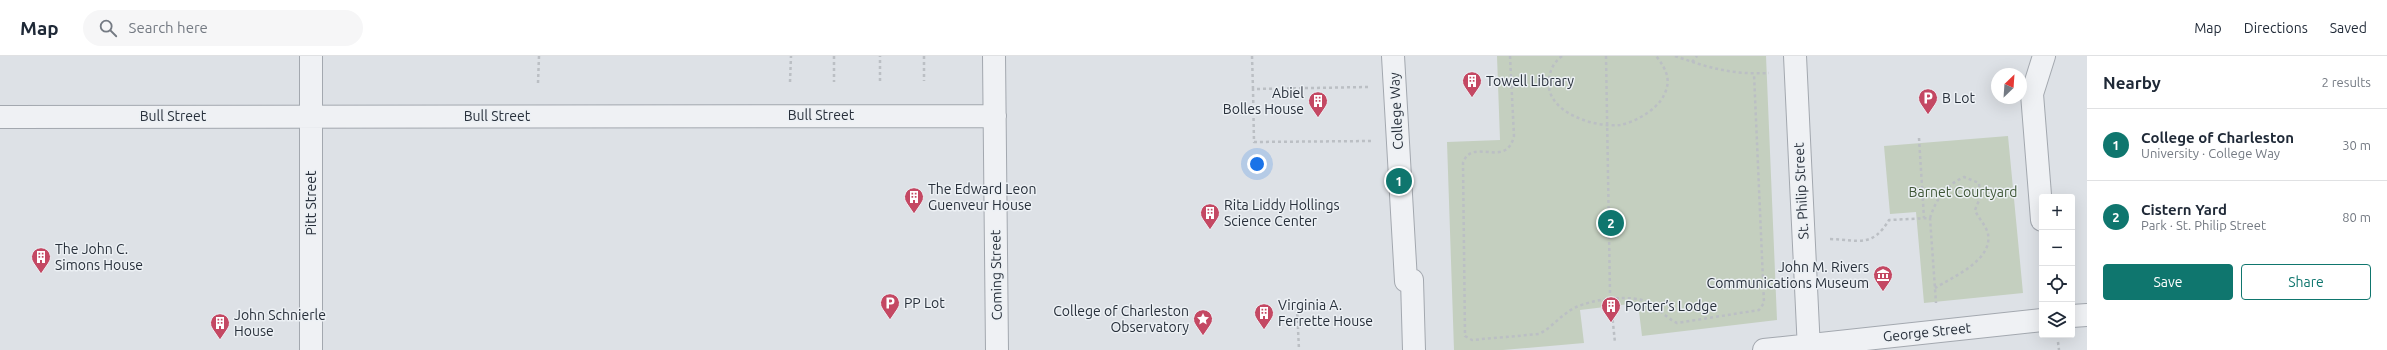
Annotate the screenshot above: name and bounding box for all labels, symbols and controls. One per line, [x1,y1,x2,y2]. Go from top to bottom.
search box [83,10,363,46]
text: Map [20,17,59,39]
icon: search [97,17,119,39]
text: Search here [129,19,208,36]
text: Map [2194,20,2222,36]
text: Directions [2244,20,2308,36]
text: Saved [2330,20,2367,36]
north arrow [1991,68,2027,104]
building icon: Towell Library [1461,70,1483,98]
street label: College Way [1386,72,1406,150]
place label: Towell Library [1486,73,1574,89]
text: Nearby [2103,73,2161,92]
text: 2 results [2321,75,2371,89]
place label: Abiel Bolles House [1223,85,1304,117]
parking icon: B Lot [1917,87,1939,115]
building icon: Abiel Bolles House [1307,90,1329,118]
place label: B Lot [1942,90,1975,106]
street label: Bull Street [788,107,855,123]
street label: Bull Street [140,108,207,124]
street label: Bull Street [464,108,531,124]
text: College of Charleston [2141,129,2294,146]
text: 1 [2112,138,2120,152]
text: 30 m [2342,138,2371,152]
street label: St. Philip Street [1790,142,1812,240]
text: University · College Way [2141,146,2280,160]
your location [1247,154,1267,174]
pin: 1 [1386,166,1412,196]
street label: Pitt Street [303,170,319,236]
place label: The Edward Leon Guenveur House [928,181,1036,213]
park label: Barnet Courtyard [1909,184,2017,200]
building icon: The Edward Leon Guenveur House [903,186,925,214]
map controls [2039,194,2075,338]
button: + [2039,194,2075,230]
place label: Rita Liddy Hollings Science Center [1224,197,1340,229]
text: Cistern Yard [2141,201,2227,218]
building icon: Rita Liddy Hollings Science Center [1199,202,1221,230]
pin: 2 [1598,208,1624,238]
text: 2 [2112,210,2120,224]
text: 80 m [2342,210,2371,224]
text: Park · St. Philip Street [2141,218,2266,232]
street label: Coming Street [987,229,1005,320]
button: − [2039,230,2075,266]
place label: The John C. Simons House [55,241,143,273]
building icon: The John C. Simons House [30,246,52,274]
place label: John M. Rivers Communications Museum [1707,259,1869,291]
museum icon: John M. Rivers Communications Museum [1872,264,1894,292]
button: Save [2103,264,2233,300]
button: Share [2241,264,2371,300]
button: locate [2039,266,2075,302]
parking icon: PP Lot [879,292,901,320]
place label: PP Lot [904,295,945,311]
building icon: Porter’s Lodge [1600,295,1622,323]
place label: Virginia A. Ferrette House [1278,297,1373,329]
place label: Porter’s Lodge [1625,298,1717,314]
building icon: Virginia A. Ferrette House [1253,302,1275,330]
button: layers [2039,302,2075,338]
place label: College of Charleston Observatory [1053,303,1189,335]
place label: John Schnierle House [234,307,326,339]
place icon: College of Charleston Observatory [1192,308,1214,336]
building icon: John Schnierle House [209,312,231,340]
street label: George Street [1882,319,1972,345]

